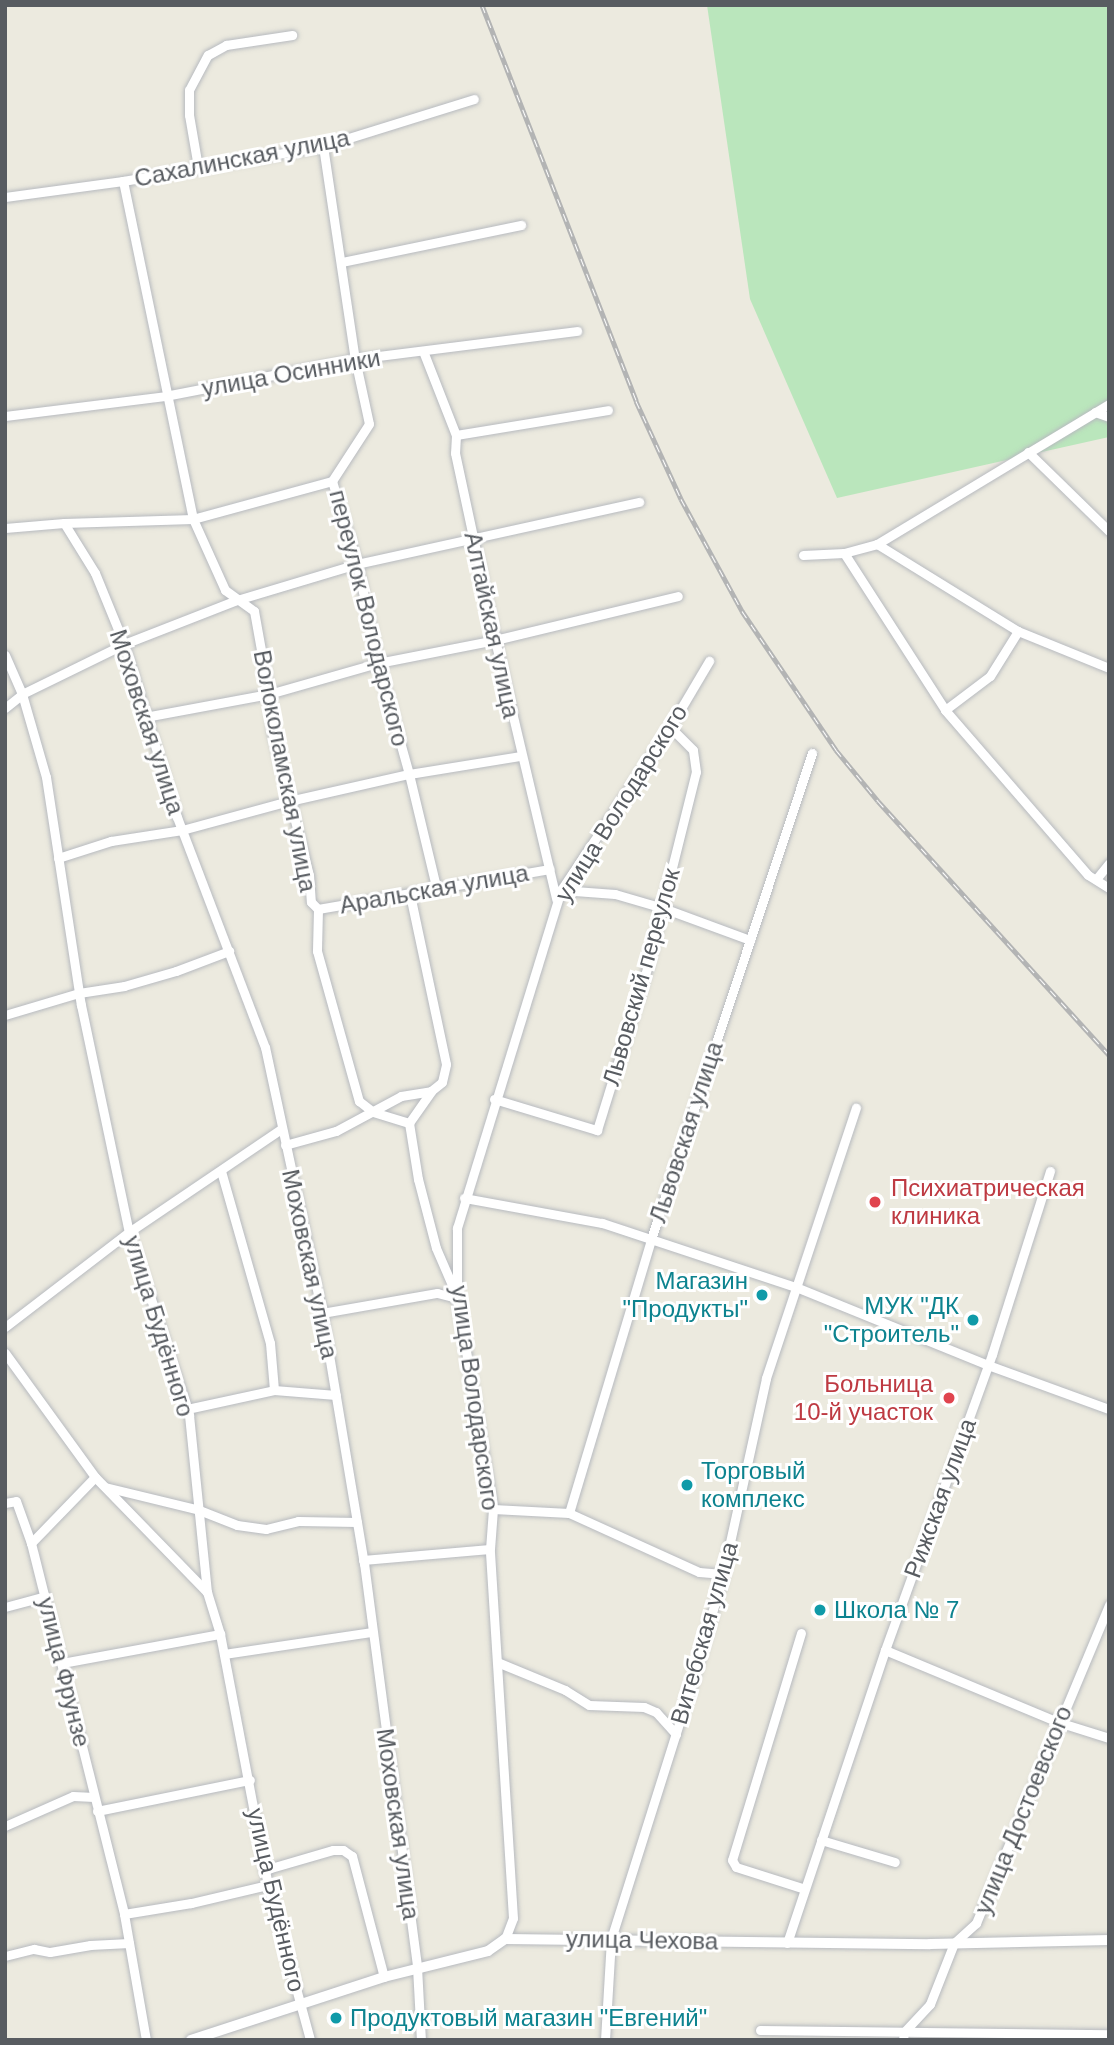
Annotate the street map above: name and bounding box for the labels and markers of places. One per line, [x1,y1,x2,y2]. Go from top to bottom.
place label: Психиатрическая клиника [891,1174,1085,1230]
marker: Психиатрическая клиника [865,1192,885,1212]
place label: Магазин "Продукты" [623,1267,748,1323]
marker: Магазин "Продукты" [754,1287,770,1303]
place label: МУК "ДК "Строитель" [824,1292,959,1348]
marker: МУК "ДК "Строитель" [965,1312,981,1328]
place label: Больница 10-й участок [794,1370,933,1426]
marker: Больница 10-й участок [939,1388,959,1408]
place label: Торговый комплекс [701,1457,805,1513]
marker: Торговый комплекс [679,1477,695,1493]
place label: Школа № 7 [834,1596,959,1624]
marker: Школа № 7 [812,1602,828,1618]
place label: Продуктовый магазин "Евгений" [350,2004,707,2032]
marker: Продуктовый магазин "Евгений" [328,2010,344,2026]

